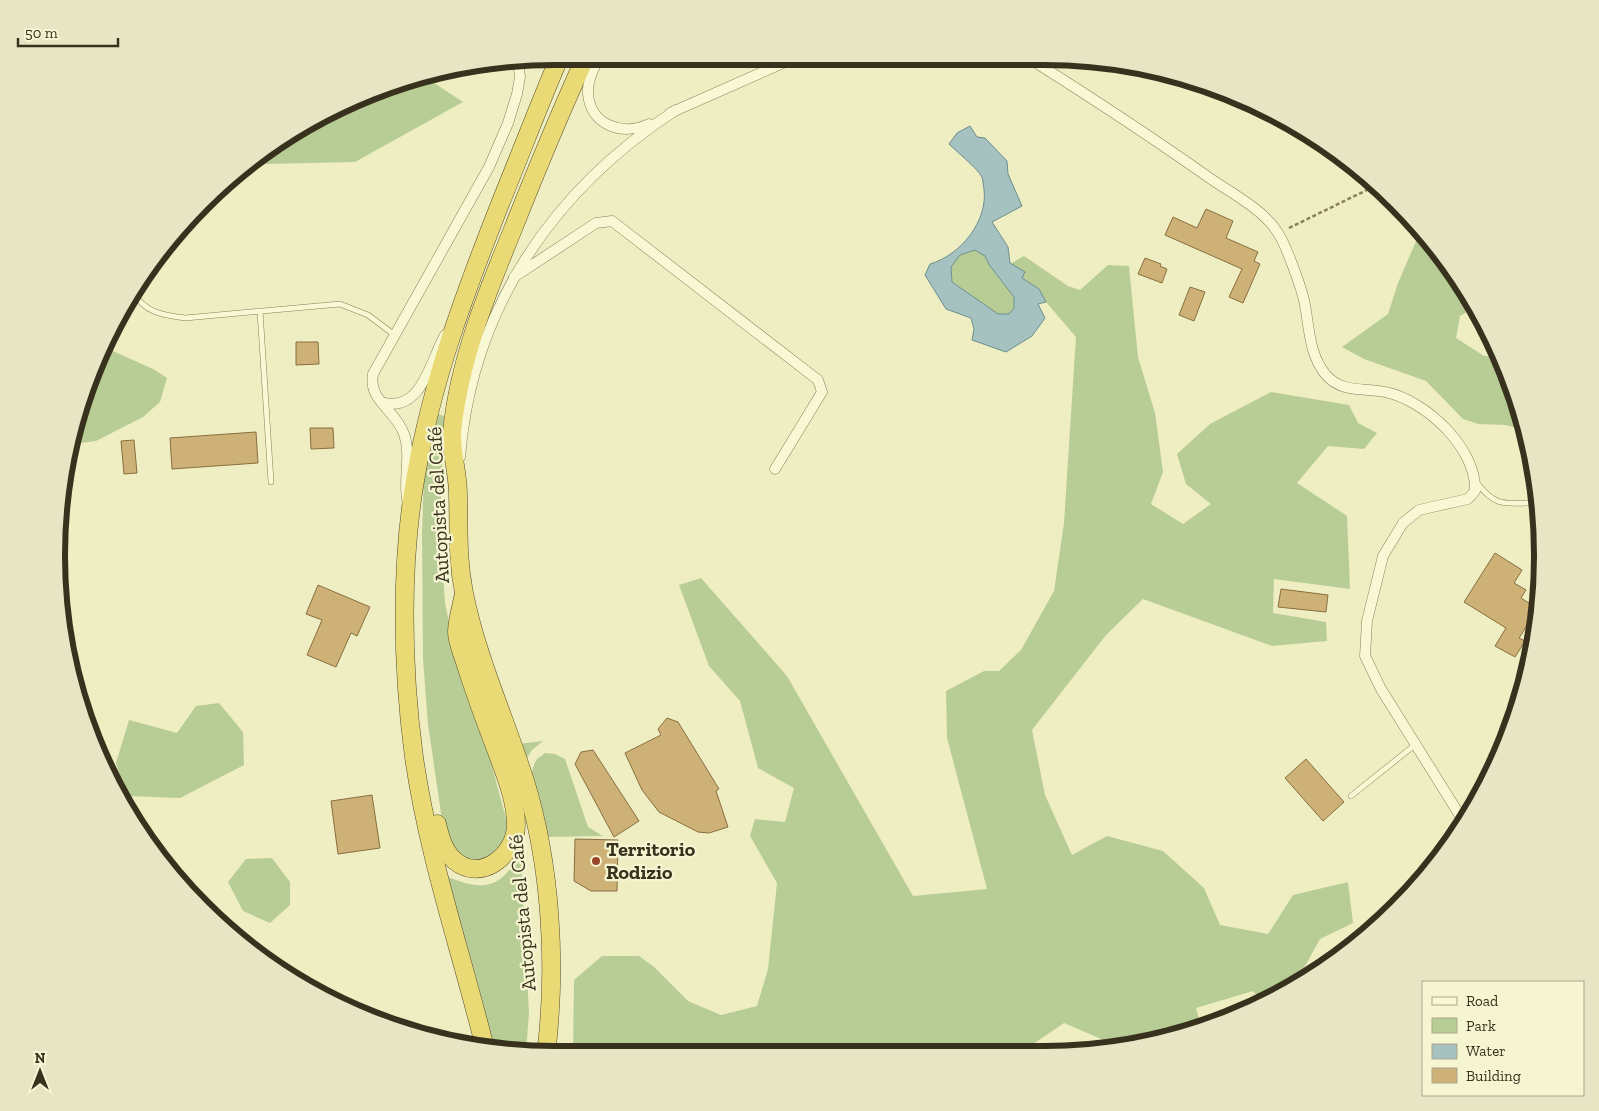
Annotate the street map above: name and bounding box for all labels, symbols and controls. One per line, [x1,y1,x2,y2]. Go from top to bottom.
scale bar [18,15,118,47]
text: 50 m [25,24,58,42]
street label: Autopista del Café [422,426,454,584]
street label: Autopista del Café [503,834,541,992]
place label: Territorio Rodizio [606,837,696,884]
marker: Territorio Rodizio [590,855,602,867]
legend [1422,981,1584,1096]
text: Road [1466,992,1499,1010]
text: Park [1466,1017,1496,1035]
text: Water [1466,1042,1506,1060]
north arrow [15,1046,65,1096]
text: N [35,1050,46,1067]
text: Building [1466,1067,1521,1085]

